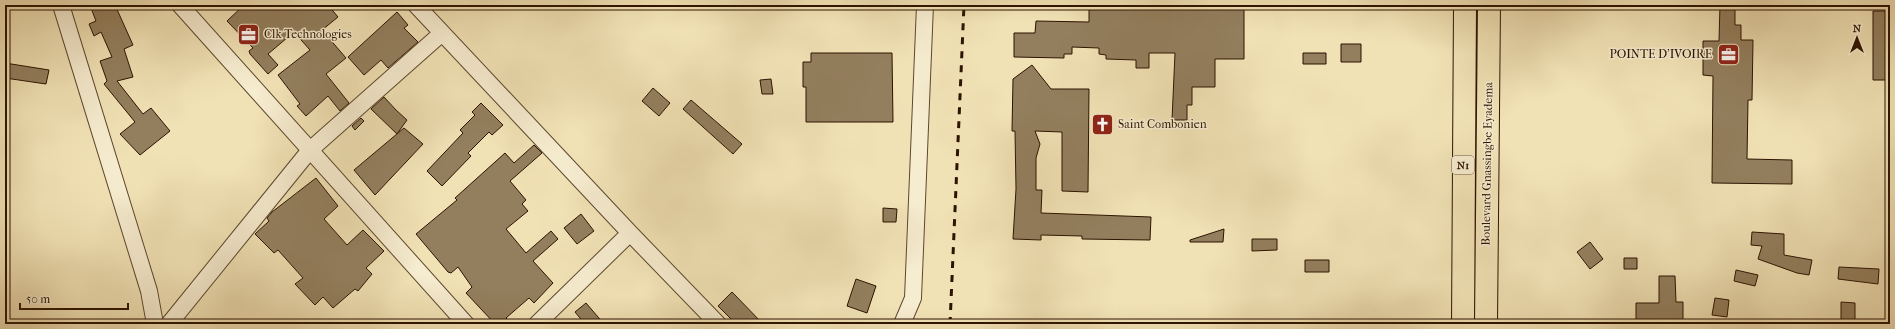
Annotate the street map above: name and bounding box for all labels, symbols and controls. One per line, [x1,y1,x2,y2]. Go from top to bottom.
north arrow [1837,18,1877,58]
office icon: Clk Technologies [236,21,262,47]
text: N [1853,22,1862,35]
place label: Clk Technologies [264,27,352,41]
office icon: POINTE D'IVOIRE [1715,41,1741,67]
place label: POINTE D'IVOIRE [1610,47,1712,61]
street label: Boulevard Gnassingbe Eyadema [1479,82,1495,246]
church icon: Saint Combonien [1089,111,1115,137]
place label: Saint Combonien [1118,117,1207,131]
road number: N1 [1452,156,1474,174]
scale bar [20,285,128,311]
text: 50 m [26,292,50,306]

